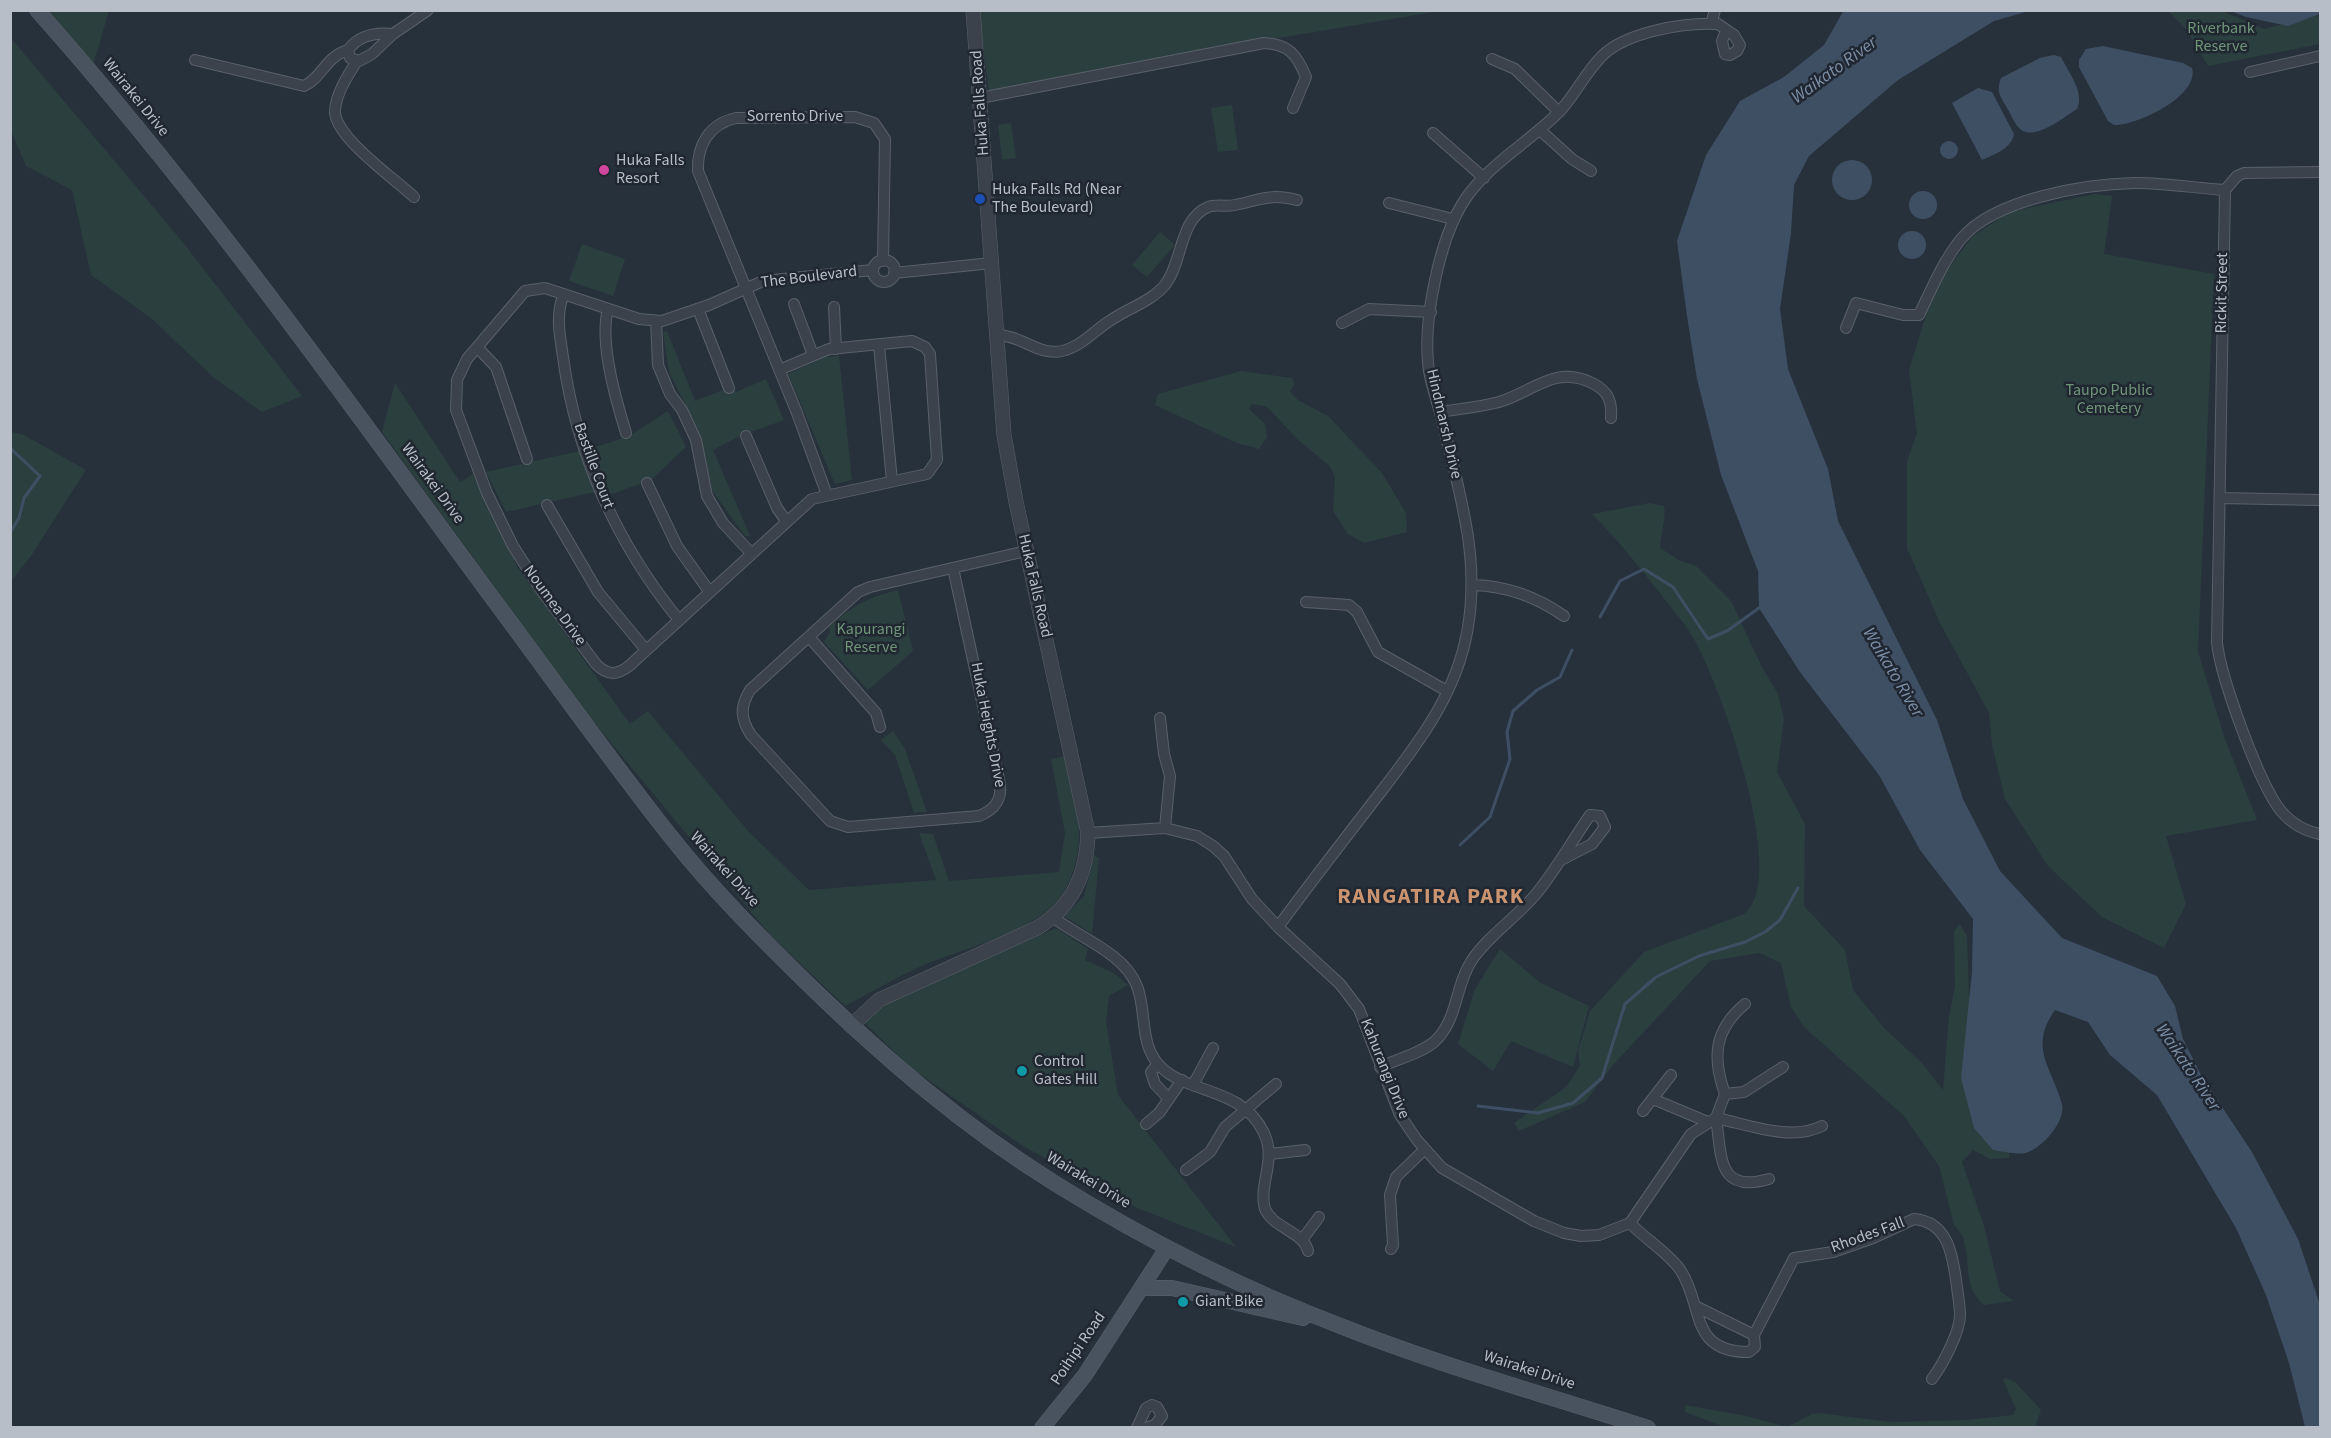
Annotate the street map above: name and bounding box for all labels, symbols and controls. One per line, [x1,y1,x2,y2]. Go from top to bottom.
park label: Riverbank Reserve [2187,19,2255,57]
water label: Waikato River [1788,33,1882,109]
street label: Huka Falls Road [968,49,994,157]
street label: Wairakei Drive [98,55,172,141]
street label: Sorrento Drive [747,107,843,127]
place label: Huka Falls Resort [616,151,684,189]
marker: Huka Falls Resort [597,163,611,177]
place label: Huka Falls Rd (Near The Boulevard) [992,180,1121,218]
marker: Huka Falls Rd (Near The Boulevard) [973,192,987,206]
street label: Rickit Street [2213,252,2233,334]
street label: The Boulevard [760,263,858,293]
street label: Hindmarsh Drive [1421,367,1465,481]
park label: Taupo Public Cemetery [2066,381,2152,419]
street label: Bastille Court [569,420,617,512]
street label: Wairakei Drive [396,440,468,528]
street label: Huka Falls Road [1013,532,1055,640]
street label: Noumea Drive [518,562,590,650]
park label: Kapurangi Reserve [837,620,905,658]
water label: Waikato River [1857,624,1927,722]
street label: Huka Heights Drive [965,661,1009,789]
street label: Wairakei Drive [685,828,763,912]
district label: RANGATIRA PARK [1337,885,1525,911]
street label: Kahurangi Drive [1355,1016,1413,1122]
water label: Waikato River [2150,1020,2224,1116]
place label: Control Gates Hill [1034,1052,1097,1090]
marker: Control Gates Hill [1015,1064,1029,1078]
street label: Wairakei Drive [1042,1148,1134,1214]
street label: Rhodes Fall [1829,1214,1907,1258]
place label: Giant Bike [1195,1292,1263,1312]
marker: Giant Bike [1176,1295,1190,1309]
street label: Poihipi Road [1047,1309,1111,1389]
street label: Wairakei Drive [1481,1347,1577,1395]

